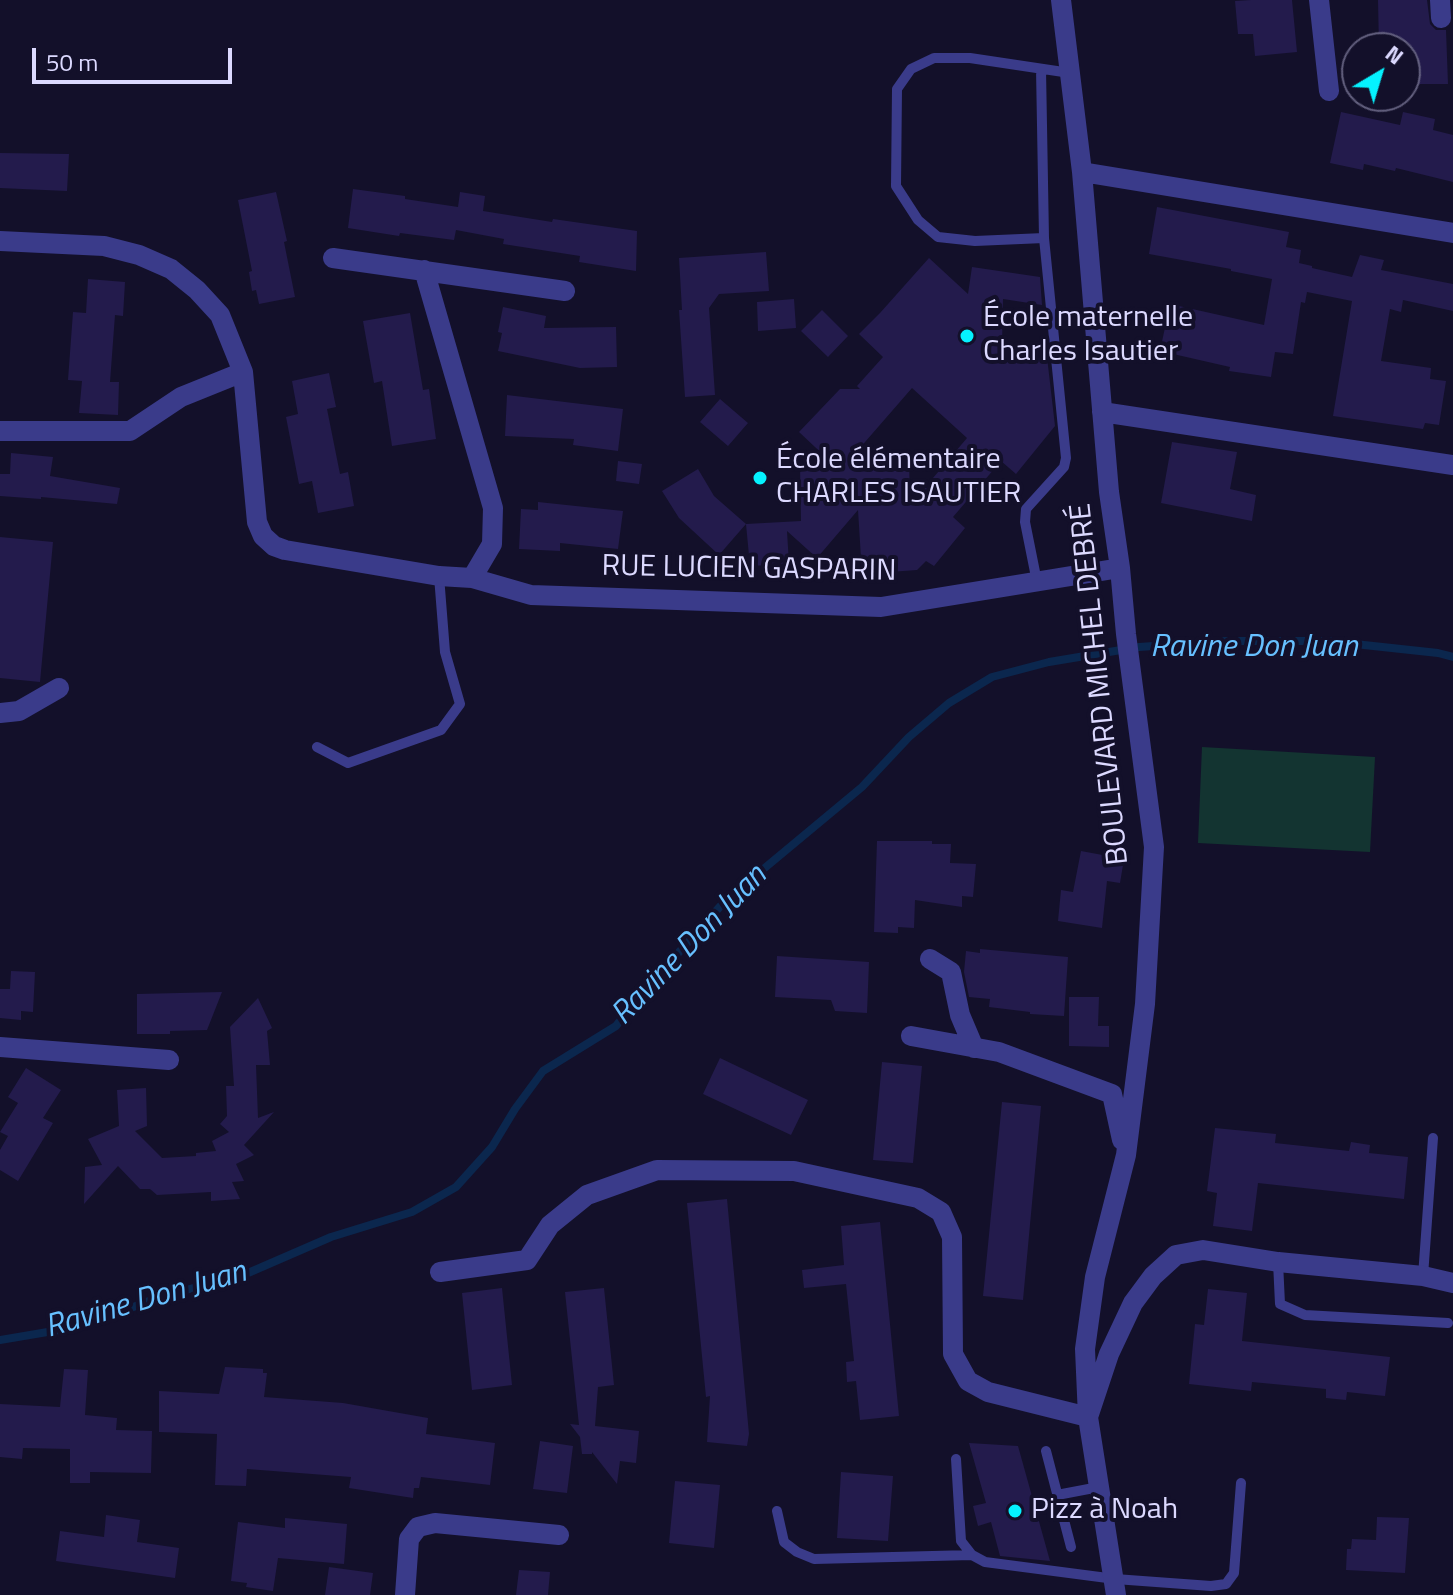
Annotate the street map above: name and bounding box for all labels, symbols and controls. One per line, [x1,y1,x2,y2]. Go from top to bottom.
scale bar [36,32,236,82]
north arrow [1341,32,1421,112]
text: N [1378,37,1411,73]
text: 50 m [46,44,98,80]
place label: École maternelle Charles Isautier [983,301,1193,372]
marker: École maternelle Charles Isautier [958,327,976,345]
place label: École élémentaire CHARLES ISAUTIER [776,443,1021,514]
marker: École élémentaire CHARLES ISAUTIER [751,469,769,487]
street label: BOULEVARD MICHEL DEBRÉ [1064,501,1138,867]
street label: RUE LUCIEN GASPARIN [601,549,897,591]
water label: Ravine Don Juan [1150,629,1358,667]
water label: Ravine Don Juan [604,858,776,1034]
water label: Ravine Don Juan [41,1254,251,1348]
place label: Pizz à Noah [1031,1493,1178,1529]
marker: Pizz à Noah [1006,1502,1024,1520]

